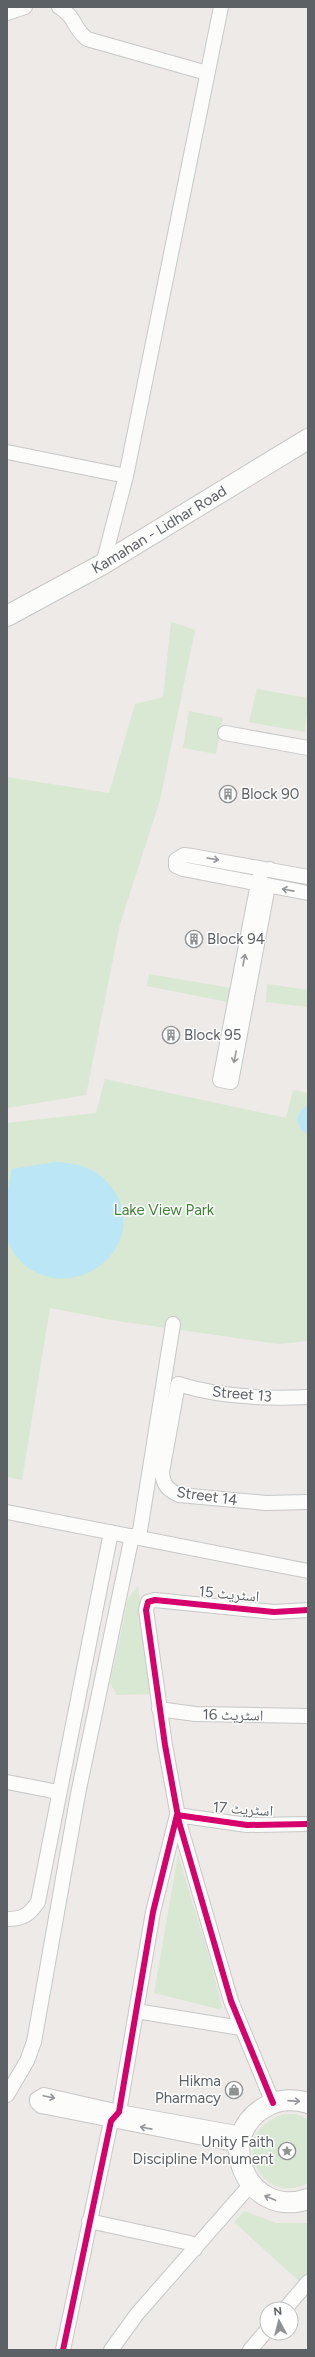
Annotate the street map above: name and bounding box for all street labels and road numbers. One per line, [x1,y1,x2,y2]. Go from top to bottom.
street label: Kamahan - Lidhar Road [89,482,230,577]
street label: Street 13 [211,1382,273,1406]
street label: Street 14 [175,1483,239,1509]
street label: اسٹریٹ 15 [198,1582,260,1606]
street label: اسٹریٹ 16 [202,1705,264,1725]
street label: اسٹریٹ 17 [212,1798,274,1820]

